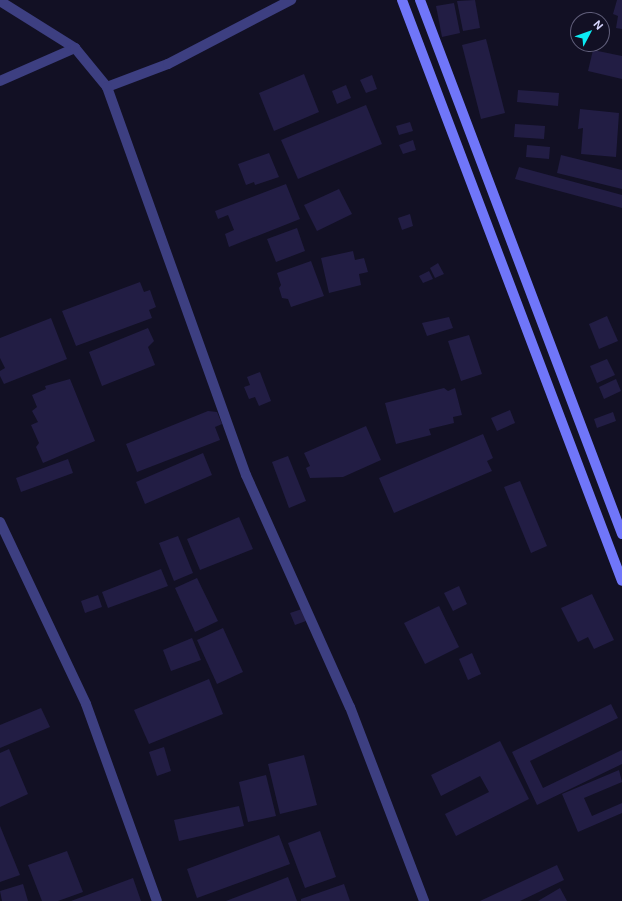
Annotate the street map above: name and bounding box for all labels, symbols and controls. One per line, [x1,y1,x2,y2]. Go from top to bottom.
north arrow [570,12,610,52]
text: N [590,17,606,32]

